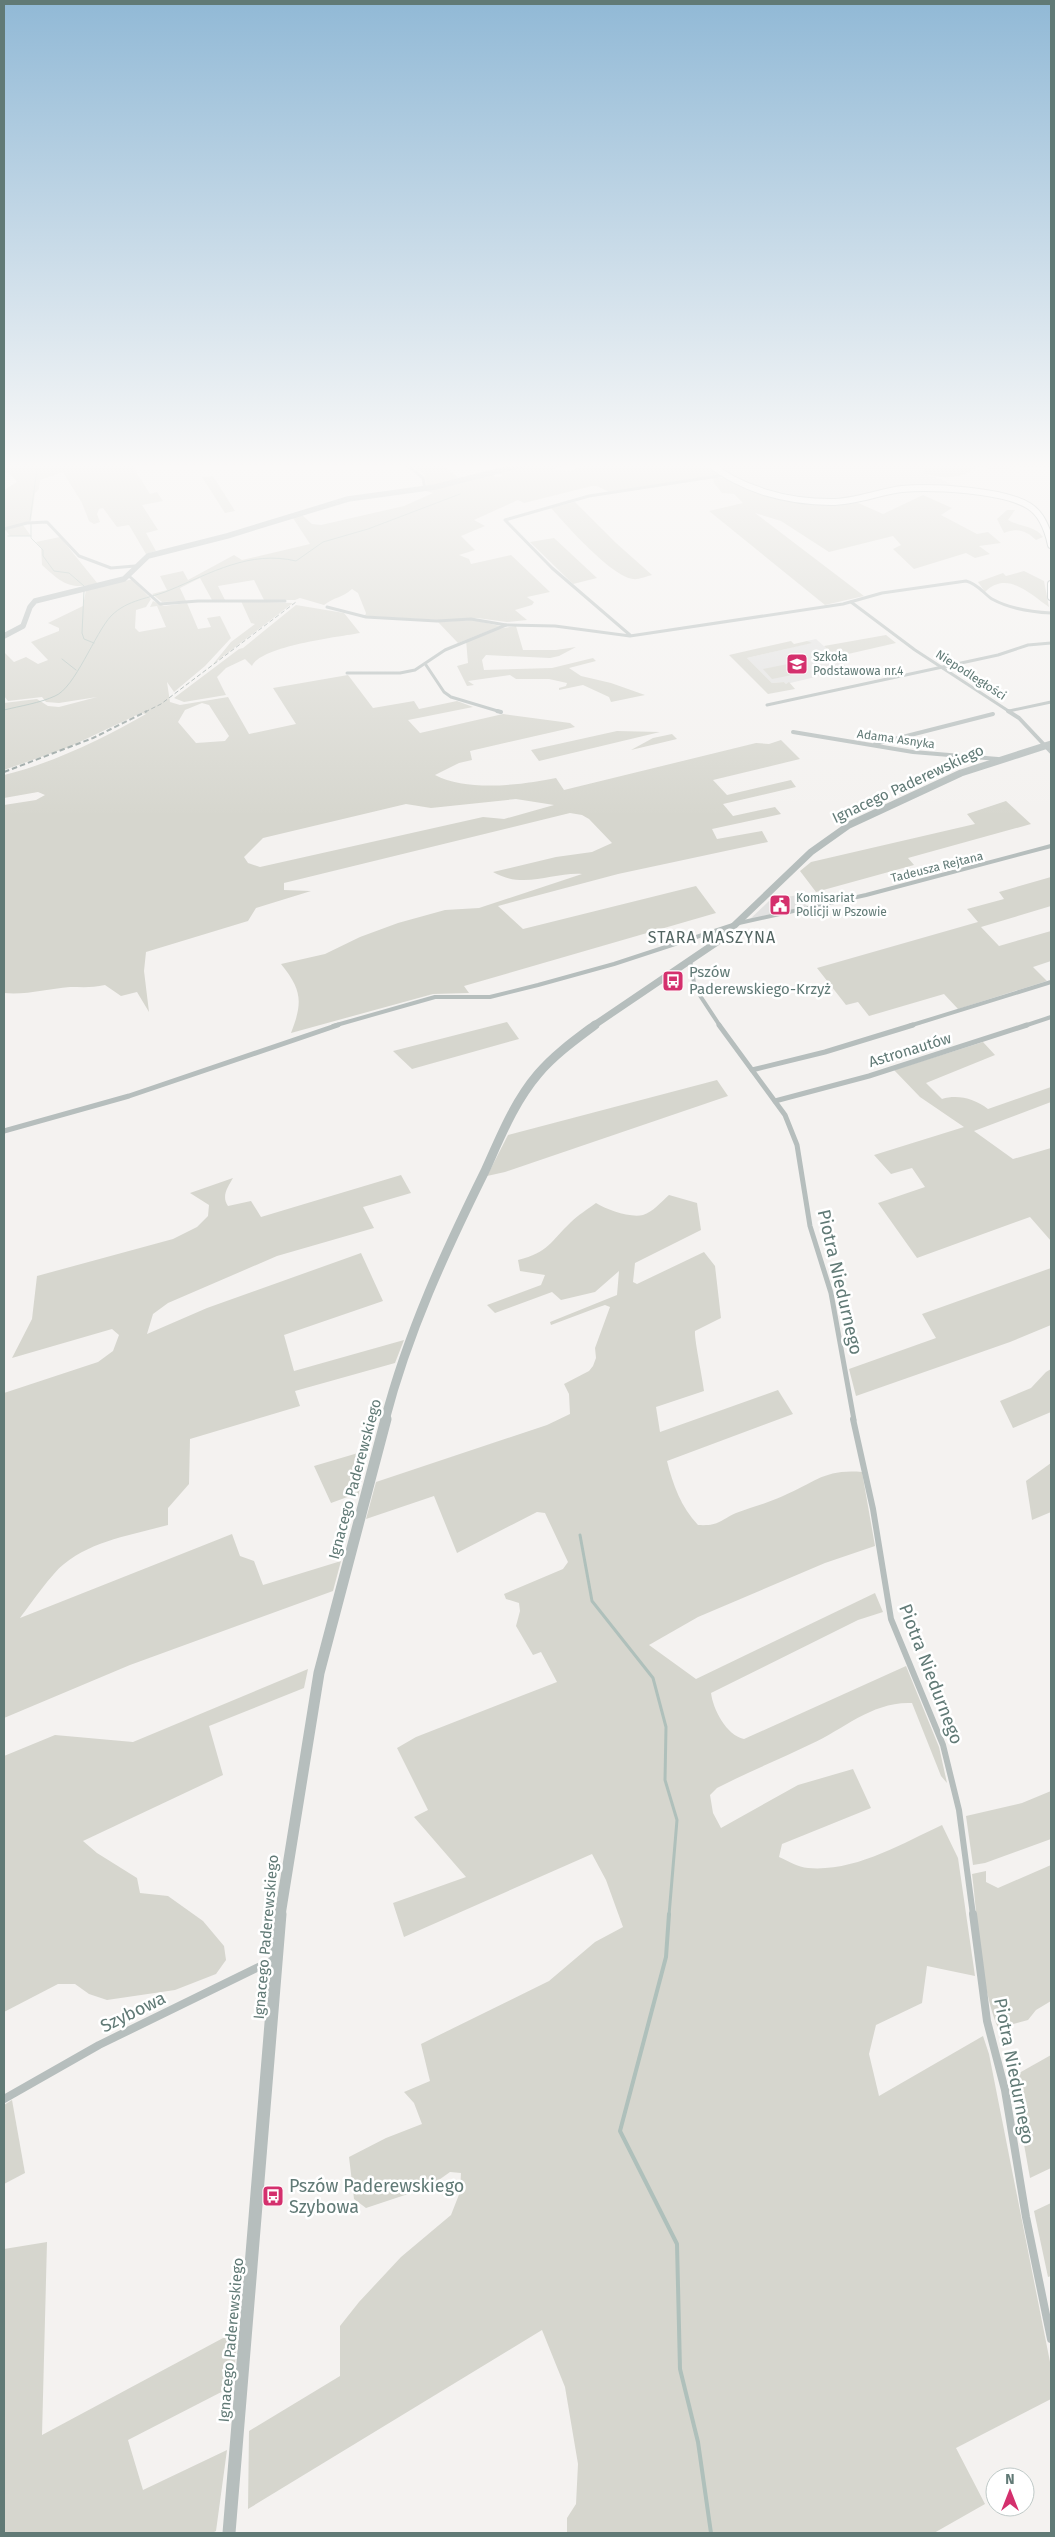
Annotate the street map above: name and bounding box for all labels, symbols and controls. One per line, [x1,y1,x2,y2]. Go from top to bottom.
street label: Niepodległości [933,647,1009,703]
place label: Szkoła Podstawowa nr.4 [813,650,904,678]
school or university icon: Szkoła Podstawowa nr.4 [785,652,809,676]
street label: Adama Asnyka [856,727,936,751]
street label: Ignacego Paderewskiego [829,741,987,827]
street label: Tadeusza Rejtana [889,849,985,885]
place label: Komisariat Policji w Pszowie [796,891,887,919]
public building icon: Komisariat Policji w Pszowie [768,893,792,917]
district label: STARA MASZYNA [648,928,776,947]
place label: Pszów Paderewskiego-Krzyż [689,963,831,998]
bus stop icon: Pszów Paderewskiego-Krzyż [661,969,685,993]
street label: Astronautów [866,1029,954,1071]
street label: Piotra Niedurnego [813,1207,867,1357]
street label: Ignacego Paderewskiego [325,1397,385,1561]
street label: Piotra Niedurnego [894,1601,968,1747]
street label: Ignacego Paderewskiego [250,1854,282,2020]
street label: Szybowa [97,1987,169,2037]
street label: Piotra Niedurnego [989,1996,1039,2146]
place label: Pszów Paderewskiego Szybowa [289,2175,464,2218]
bus stop icon: Pszów Paderewskiego Szybowa [261,2184,285,2208]
street label: Ignacego Paderewskiego [215,2257,247,2423]
north arrow [985,2467,1035,2517]
text: N [1005,2471,1015,2488]

